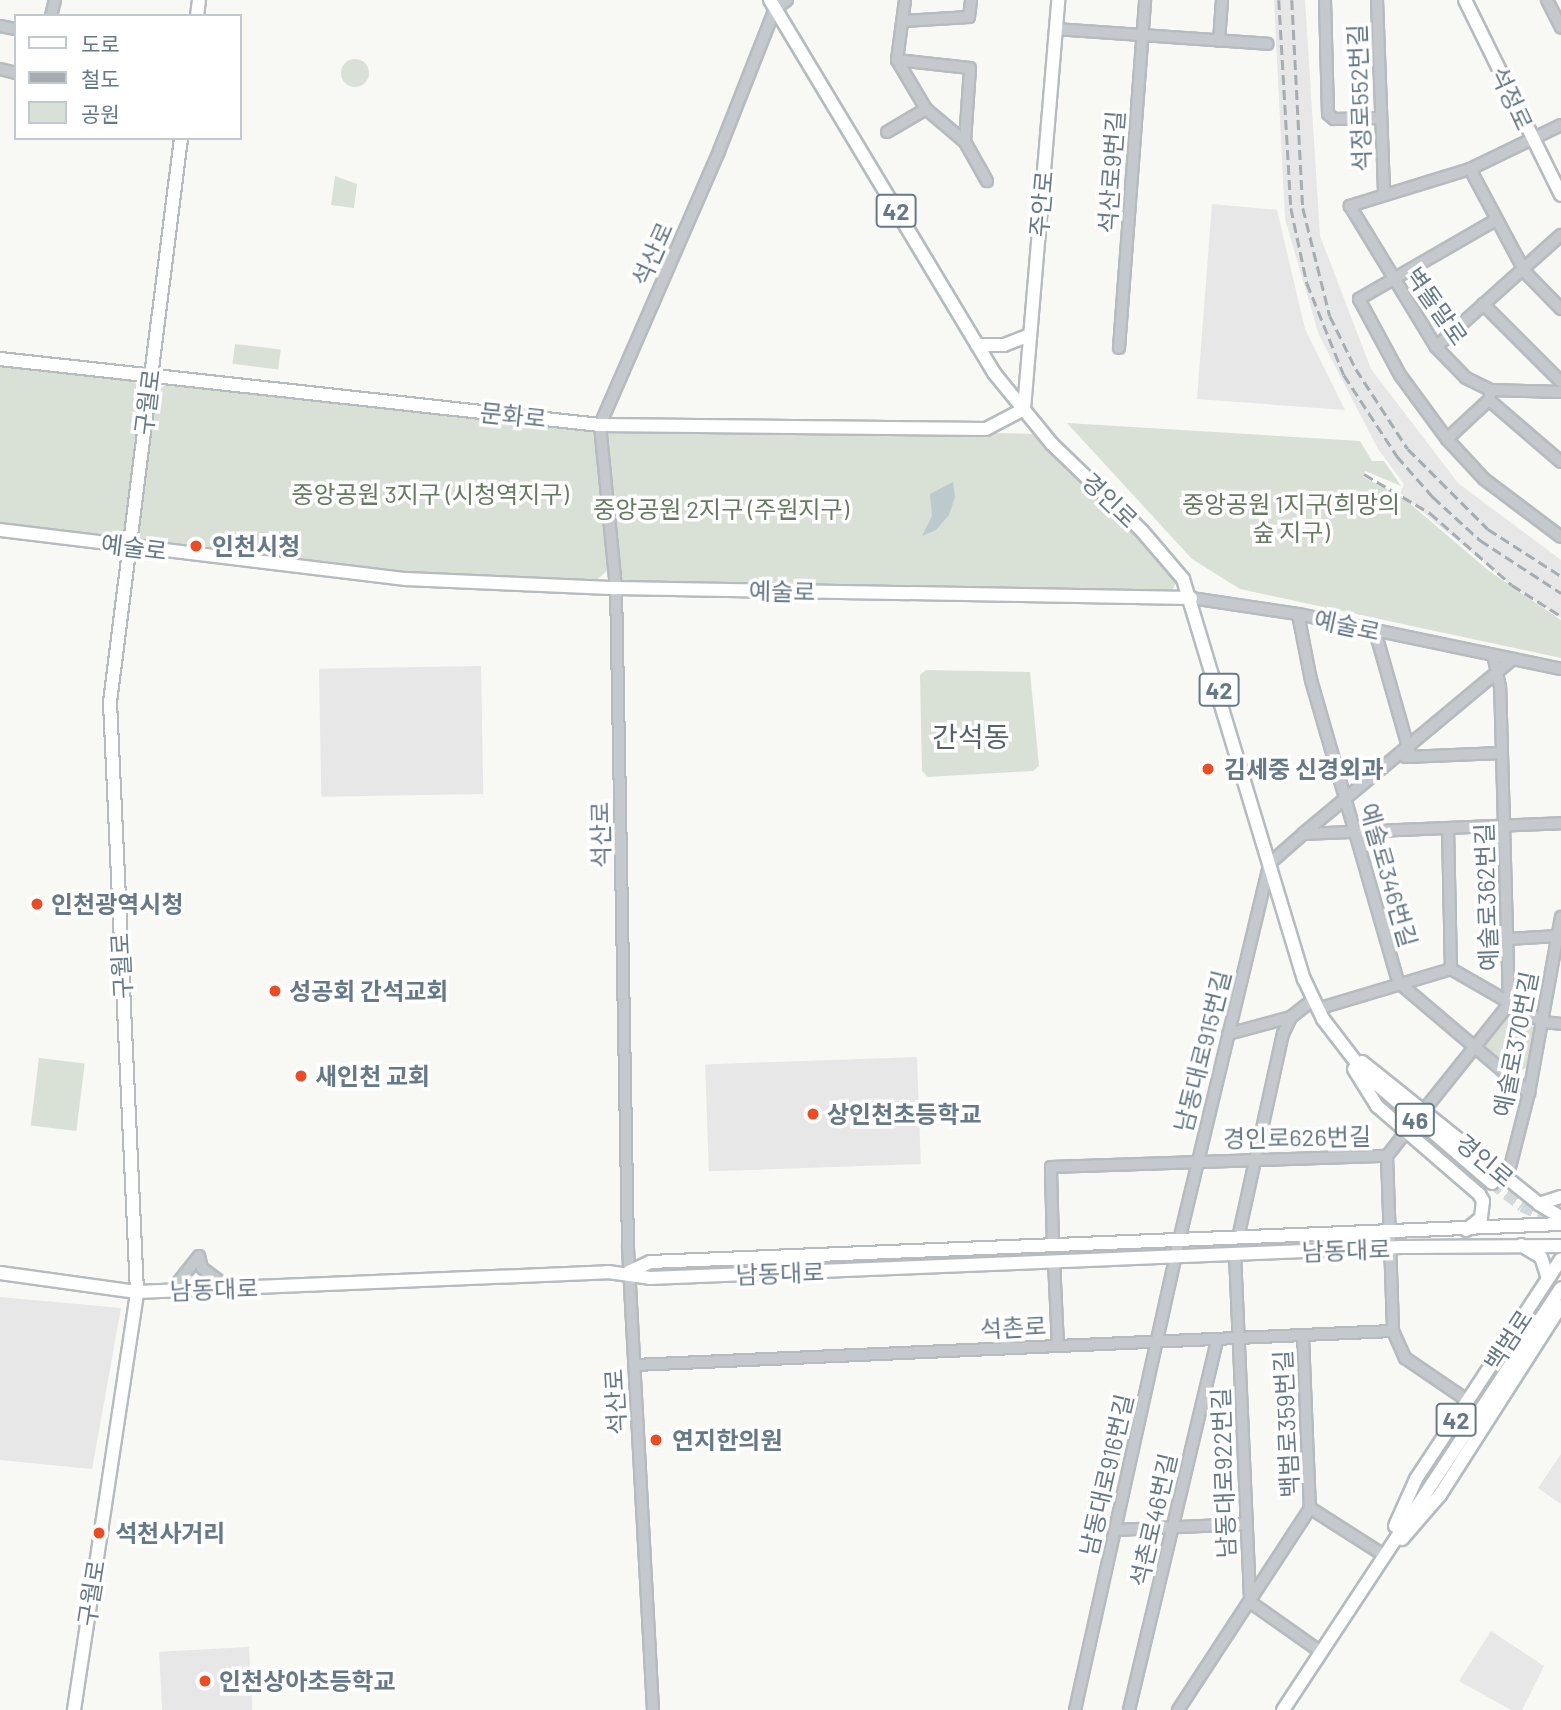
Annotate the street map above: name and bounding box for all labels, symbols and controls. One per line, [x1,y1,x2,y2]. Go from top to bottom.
legend [14,14,242,140]
street label: 석정로552번길 [1342,24,1376,172]
text: 도로 [81,31,120,56]
street label: 석정로 [1485,62,1539,134]
text: 철도 [81,66,120,91]
text: 공원 [81,101,120,126]
street label: 석산로9번길 [1092,110,1130,234]
street label: 주안로 [1024,170,1058,238]
road number: 42 [875,192,917,230]
street label: 석산로 [625,218,679,290]
street label: 벽돌말로 [1400,262,1474,350]
street label: 구월로 [129,367,165,437]
street label: 문화로 [479,397,547,433]
street label: 경인로 [1076,467,1144,533]
park label: 중앙공원 3지구 (시청역지구) [291,480,569,508]
park label: 중앙공원 1지구(희망의 숲 지구) [1182,490,1400,546]
park label: 중앙공원 2지구 (주원지구) [593,495,849,523]
street label: 예술로 [99,529,169,565]
place label: 인천시청 [212,532,300,560]
marker: 인천시청 [186,536,206,556]
street label: 예술로 [749,576,815,606]
street label: 예술로 [1312,604,1382,646]
road number: 42 [1198,670,1240,710]
district label: 간석동 [932,719,1010,753]
place label: 김세중 신경외과 [1224,755,1383,783]
marker: 김세중 신경외과 [1198,759,1218,779]
street label: 예술로346번길 [1355,800,1423,950]
street label: 석산로 [585,802,615,868]
street label: 예술로362번길 [1469,823,1503,971]
place label: 인천광역시청 [51,890,183,918]
marker: 인천광역시청 [29,896,45,912]
street label: 구월로 [105,932,137,1000]
street label: 남동대로915번길 [1168,967,1236,1135]
street label: 예술로370번길 [1487,969,1543,1119]
place label: 성공회 간석교회 [289,977,448,1005]
marker: 성공회 간석교회 [267,983,283,999]
place label: 새인천 교회 [315,1062,430,1090]
marker: 새인천 교회 [293,1068,309,1084]
place label: 상인천초등학교 [827,1100,982,1128]
road number: 46 [1394,1100,1436,1140]
marker: 상인천초등학교 [805,1106,821,1122]
street label: 경인로626번길 [1223,1121,1371,1153]
street label: 경인로 [1450,1128,1520,1192]
street label: 남동대로 [1301,1234,1391,1266]
street label: 남동대로 [735,1257,825,1289]
street label: 남동대로 [169,1273,259,1305]
street label: 백범로 [1478,1304,1538,1376]
street label: 석촌로 [979,1311,1047,1343]
street label: 백범로359번길 [1268,1350,1304,1498]
street label: 석산로 [599,1368,631,1436]
street label: 남동대로922번길 [1206,1387,1240,1559]
street label: 남동대로916번길 [1073,1391,1139,1559]
road number: 42 [1435,1400,1477,1440]
place label: 연지한의원 [672,1426,782,1454]
marker: 연지한의원 [646,1430,666,1450]
street label: 석촌로46번길 [1124,1451,1182,1589]
place label: 석천사거리 [115,1519,225,1547]
marker: 석천사거리 [89,1523,109,1543]
street label: 구월로 [72,1558,110,1628]
place label: 인천상아초등학교 [219,1667,396,1695]
marker: 인천상아초등학교 [197,1673,213,1689]

